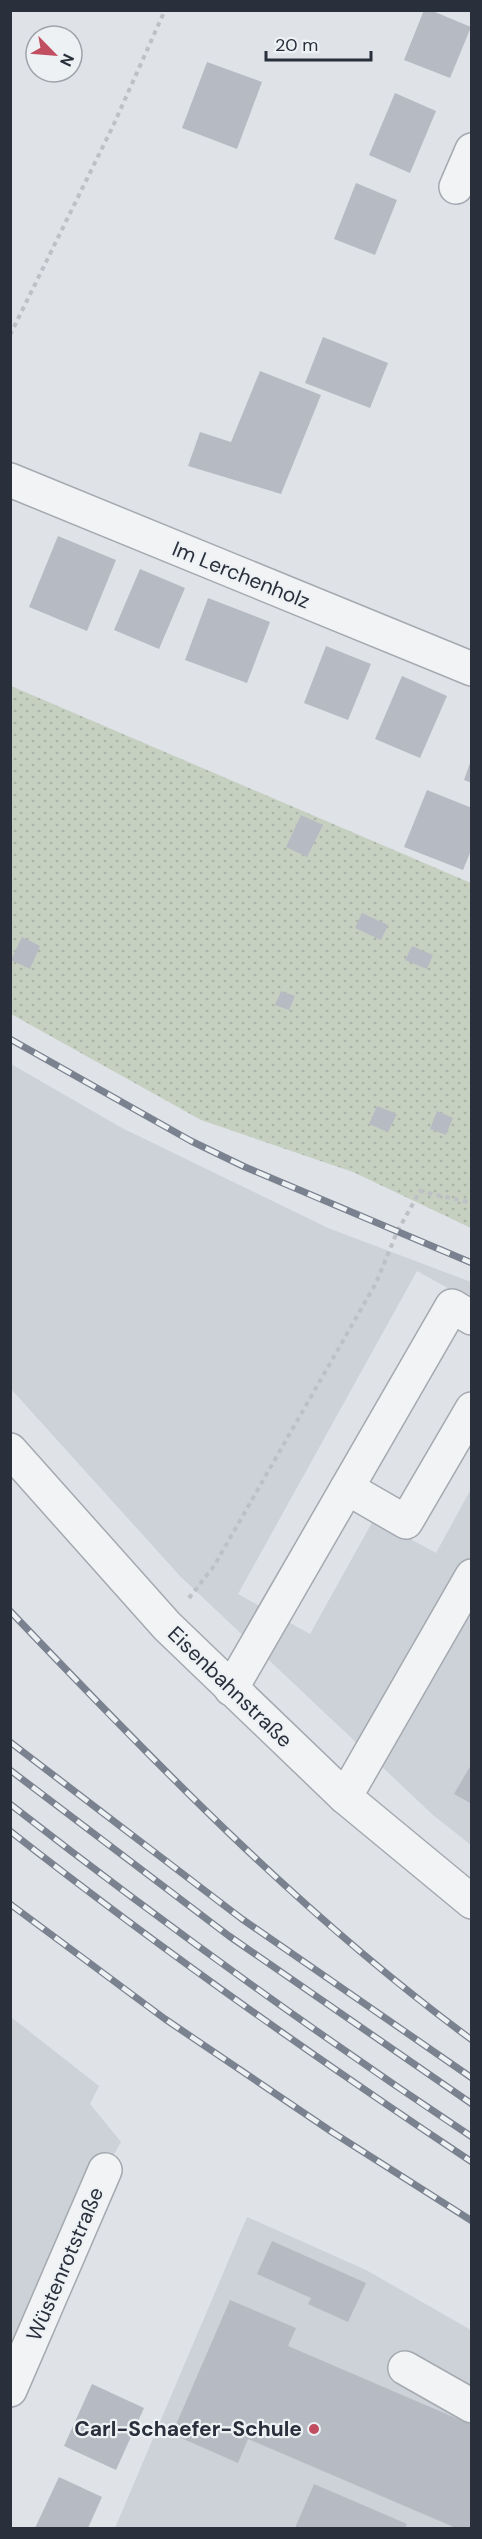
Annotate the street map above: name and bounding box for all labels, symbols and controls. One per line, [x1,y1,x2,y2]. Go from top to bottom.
north arrow [24,24,84,84]
scale bar [266,24,371,62]
text: 20 m [275,33,318,57]
text: N [55,50,79,70]
street label: Im Lerchenholz [168,535,314,615]
street label: Eisenbahnstraße [162,1620,298,1754]
street label: Wüstenrotstraße [20,2183,110,2345]
place label: Carl-Schaefer-Schule [74,2415,302,2443]
marker: Carl-Schaefer-Schule [307,2422,321,2436]

